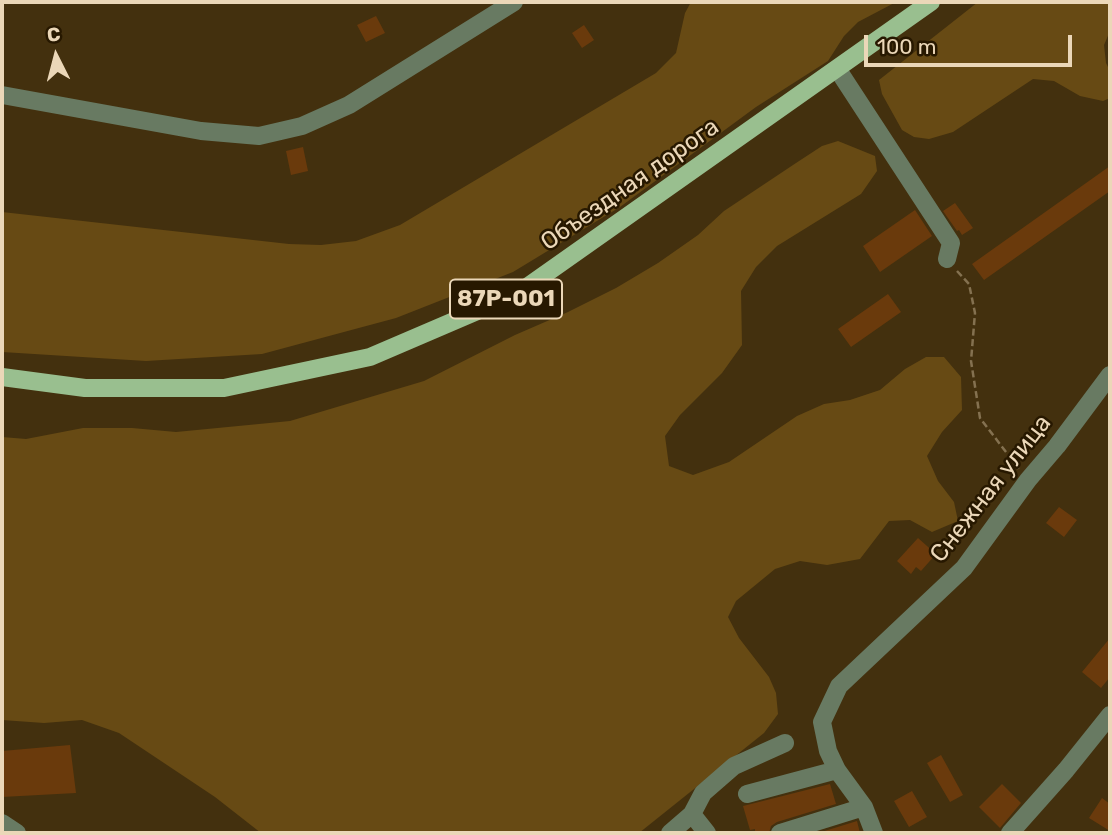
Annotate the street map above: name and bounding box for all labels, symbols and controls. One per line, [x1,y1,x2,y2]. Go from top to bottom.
north arrow [21,21,91,91]
scale bar [867,21,1075,65]
text: С [46,22,62,47]
text: 100 m [877,34,936,59]
street label: Объездная дорога [535,113,725,257]
road number: 87Р-001 [450,280,562,318]
street label: Снежная улица [925,410,1057,568]

